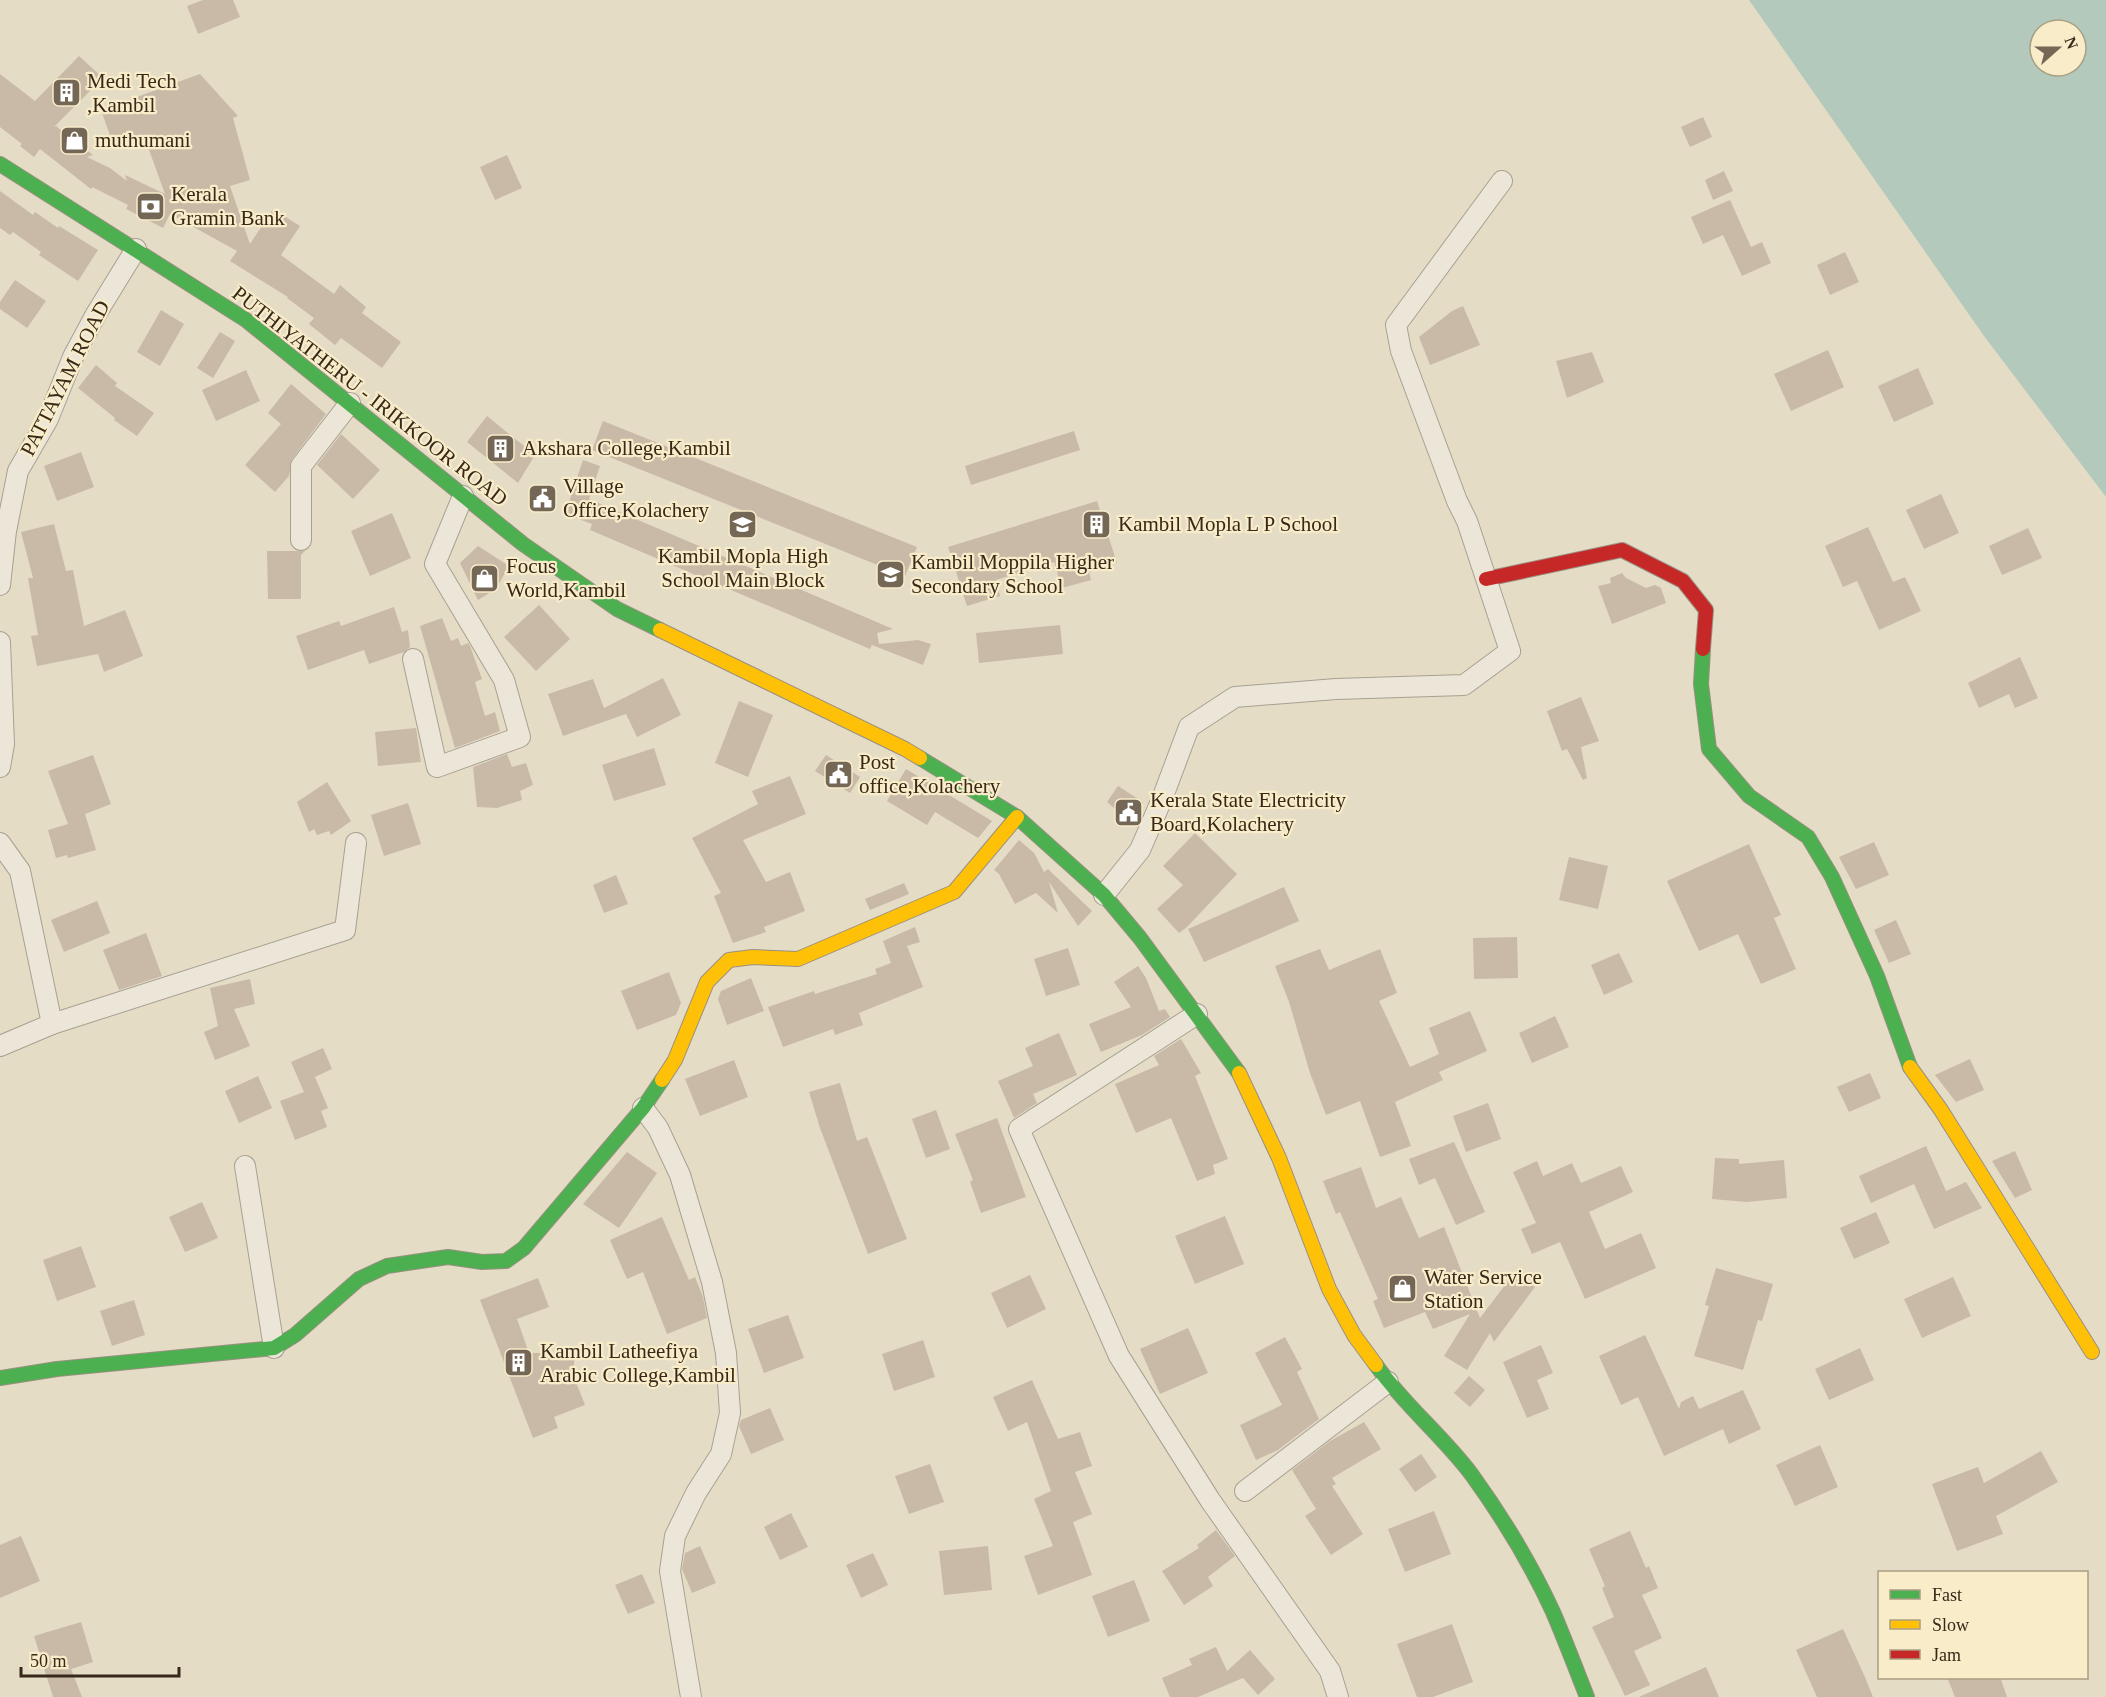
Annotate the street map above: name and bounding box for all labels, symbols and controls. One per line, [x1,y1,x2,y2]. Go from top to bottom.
north arrow [2028,18,2088,78]
text: N [2062,34,2082,52]
place label: Medi Tech ,Kambil [87,69,177,117]
building icon: Medi Tech ,Kambil [50,77,82,109]
shop icon: muthumani [58,124,90,156]
place label: muthumani [95,128,191,152]
place label: Kerala Gramin Bank [171,182,285,230]
bank icon: Kerala Gramin Bank [134,190,166,222]
street label: PUTHIYATHERU - IRIKKOOR ROAD [228,281,512,511]
street label: PATTAYAM ROAD [15,296,115,460]
building icon: Akshara College,Kambil [485,432,517,464]
place label: Akshara College,Kambil [522,436,731,460]
place label: Village Office,Kolachery [563,474,709,522]
public building icon: Village Office,Kolachery [526,482,558,514]
building icon: Kambil Mopla L P School [1081,508,1113,540]
school or university icon: Kambil Mopla High School Main Block [727,509,759,541]
place label: Kambil Mopla L P School [1118,512,1338,536]
place label: Kambil Mopla High School Main Block [658,544,829,592]
place label: Kambil Moppila Higher Secondary School [911,550,1114,598]
place label: Focus World,Kambil [506,554,626,602]
school or university icon: Kambil Moppila Higher Secondary School [874,558,906,590]
shop icon: Focus World,Kambil [469,562,501,594]
place label: Post office,Kolachery [859,750,1001,798]
public building icon: Post office,Kolachery [822,758,854,790]
place label: Kerala State Electricity Board,Kolachery [1150,788,1346,836]
public building icon: Kerala State Electricity Board,Kolachery [1113,796,1145,828]
place label: Water Service Station [1424,1265,1542,1313]
shop icon: Water Service Station [1387,1273,1419,1305]
place label: Kambil Latheefiya Arabic College,Kambil [540,1339,736,1387]
building icon: Kambil Latheefiya Arabic College,Kambil [503,1347,535,1379]
legend [1878,1571,2088,1679]
text: Fast [1932,1585,1962,1605]
text: Slow [1932,1615,1969,1635]
scale bar [21,1640,178,1678]
text: Jam [1932,1645,1961,1665]
text: 50 m [30,1651,67,1671]

